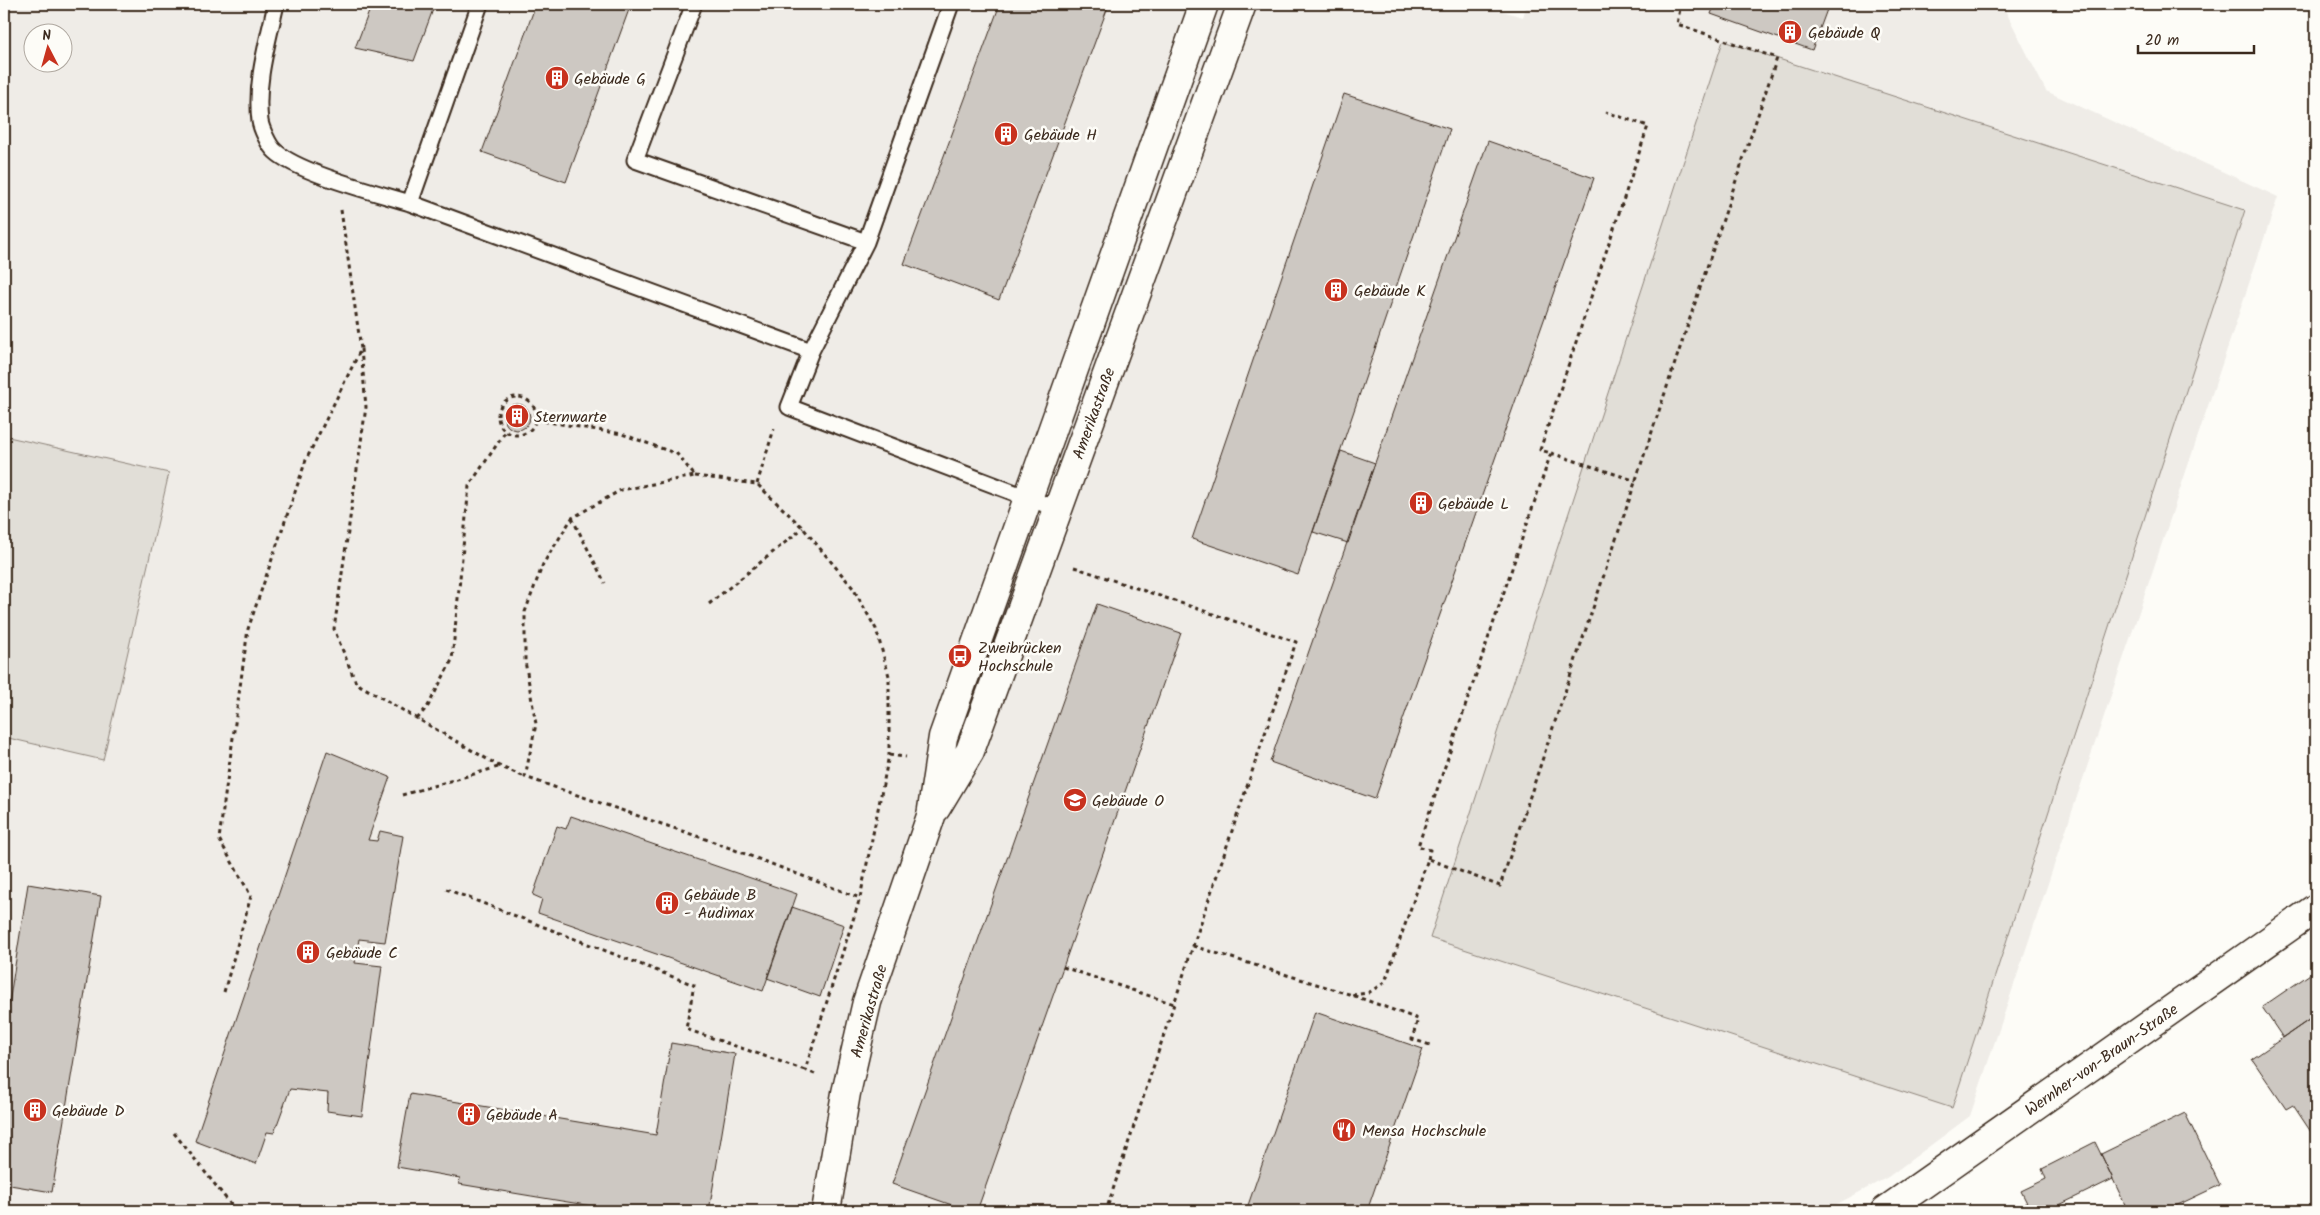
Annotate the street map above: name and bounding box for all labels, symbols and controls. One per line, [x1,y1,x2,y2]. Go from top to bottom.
building icon: Gebäude Q [1777,19,1803,45]
place label: Gebäude Q [1808,21,1880,46]
north arrow [22,22,72,72]
scale bar [2138,22,2254,54]
text: N [41,25,52,47]
text: 20 m [2145,29,2179,53]
building icon: Gebäude G [544,65,570,91]
place label: Gebäude G [574,67,646,92]
building icon: Gebäude H [993,121,1019,147]
place label: Gebäude H [1024,123,1097,148]
building icon: Gebäude K [1323,277,1349,303]
place label: Gebäude K [1354,279,1426,304]
street label: Amerikastraße [1066,364,1123,463]
building icon: Sternwarte [504,403,530,429]
place label: Sternwarte [534,405,607,430]
building icon: Gebäude L [1408,490,1434,516]
place label: Gebäude L [1438,492,1509,517]
place label: Zweibrücken Hochschule [978,636,1061,679]
bus stop icon: Zweibrücken Hochschule [947,643,973,669]
school or university icon: Gebäude O [1062,787,1088,813]
place label: Gebäude O [1092,789,1164,814]
place label: Gebäude B - Audimax [684,883,756,926]
building icon: Gebäude B - Audimax [654,890,680,916]
building icon: Gebäude C [295,939,321,965]
place label: Gebäude C [326,941,398,966]
street label: Amerikastraße [844,962,895,1061]
street label: Wernher-von-Braun-Straße [2020,998,2184,1123]
building icon: Gebäude D [22,1097,48,1123]
place label: Gebäude D [52,1099,125,1124]
building icon: Gebäude A [456,1101,482,1127]
place label: Gebäude A [486,1103,558,1128]
restaurant icon: Mensa Hochschule [1331,1117,1357,1143]
place label: Mensa Hochschule [1362,1119,1486,1144]

